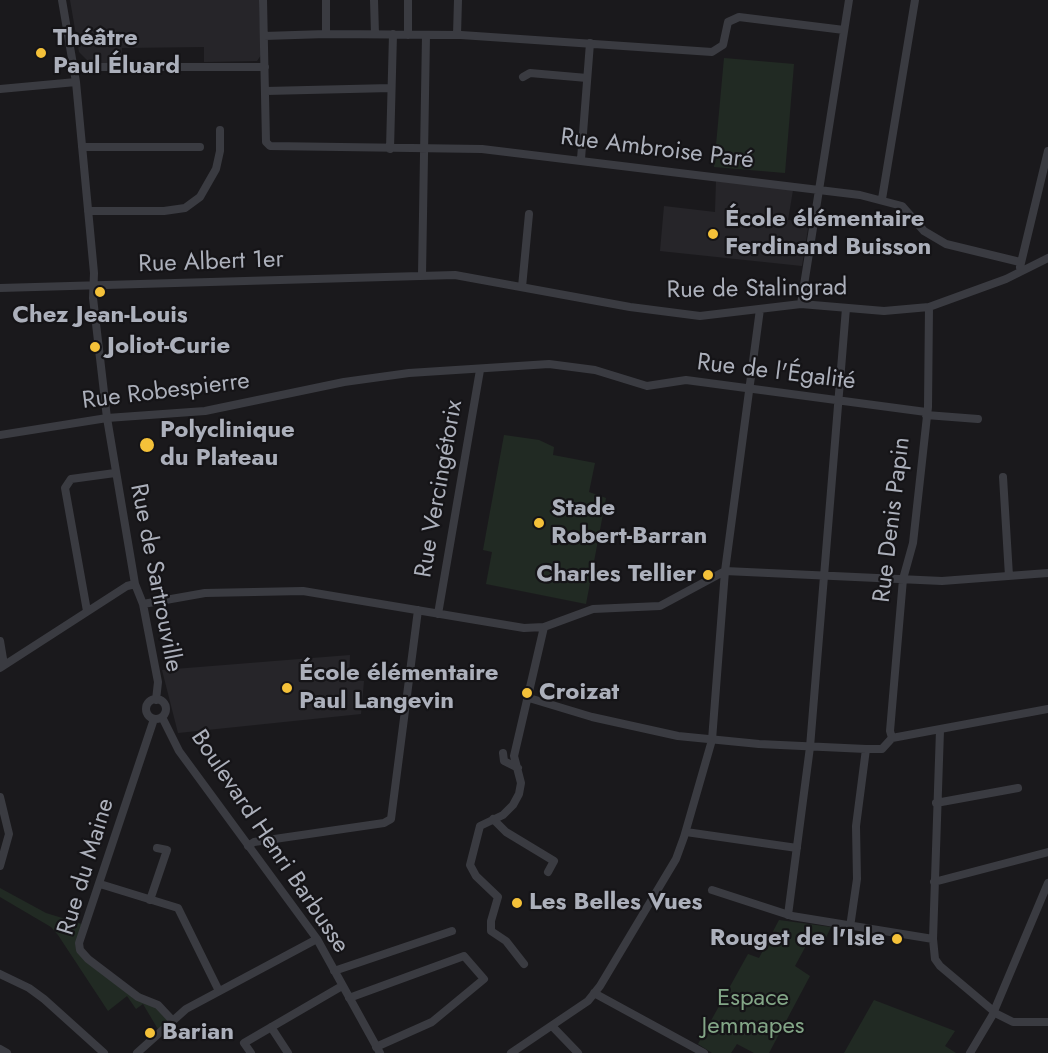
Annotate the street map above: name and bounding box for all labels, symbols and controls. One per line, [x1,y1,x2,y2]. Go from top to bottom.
place label: Théâtre Paul Éluard [53,25,180,81]
marker: Théâtre Paul Éluard [34,46,48,60]
street label: Rue Ambroise Paré [559,124,755,176]
place label: École élémentaire Ferdinand Buisson [725,206,931,262]
marker: École élémentaire Ferdinand Buisson [706,227,720,241]
street label: Rue Albert 1er [138,246,284,280]
street label: Rue de Stalingrad [666,274,848,306]
marker: Chez Jean-Louis [93,285,107,299]
place label: Chez Jean-Louis [12,302,188,330]
place label: Joliot-Curie [107,333,230,361]
marker: Joliot-Curie [88,340,102,354]
street label: Rue de l'Égalité [695,349,857,397]
street label: Rue Robespierre [81,367,251,417]
street label: Rue Vercingétorix [410,398,470,580]
place label: Polyclinique du Plateau [160,417,295,473]
marker: Polyclinique du Plateau [138,436,156,454]
street label: Rue Denis Papin [869,436,917,604]
street label: Rue de Sartrouville [123,481,187,675]
place label: Stade Robert-Barran [551,495,707,551]
marker: Stade Robert-Barran [532,516,546,530]
place label: Charles Tellier [536,561,696,589]
marker: Charles Tellier [701,568,715,582]
place label: École élémentaire Paul Langevin [299,660,499,716]
place label: Croizat [539,679,619,707]
marker: École élémentaire Paul Langevin [280,681,294,695]
marker: Croizat [520,686,534,700]
street label: Boulevard Henri Barbusse [184,725,354,959]
street label: Rue du Maine [53,795,121,939]
place label: Les Belles Vues [529,889,703,917]
marker: Les Belles Vues [510,896,524,910]
place label: Rouget de l'Isle [710,925,885,953]
marker: Rouget de l'Isle [890,932,904,946]
park label: Espace Jemmapes [702,985,804,1041]
place label: Barian [162,1019,234,1047]
marker: Barian [143,1026,157,1040]

